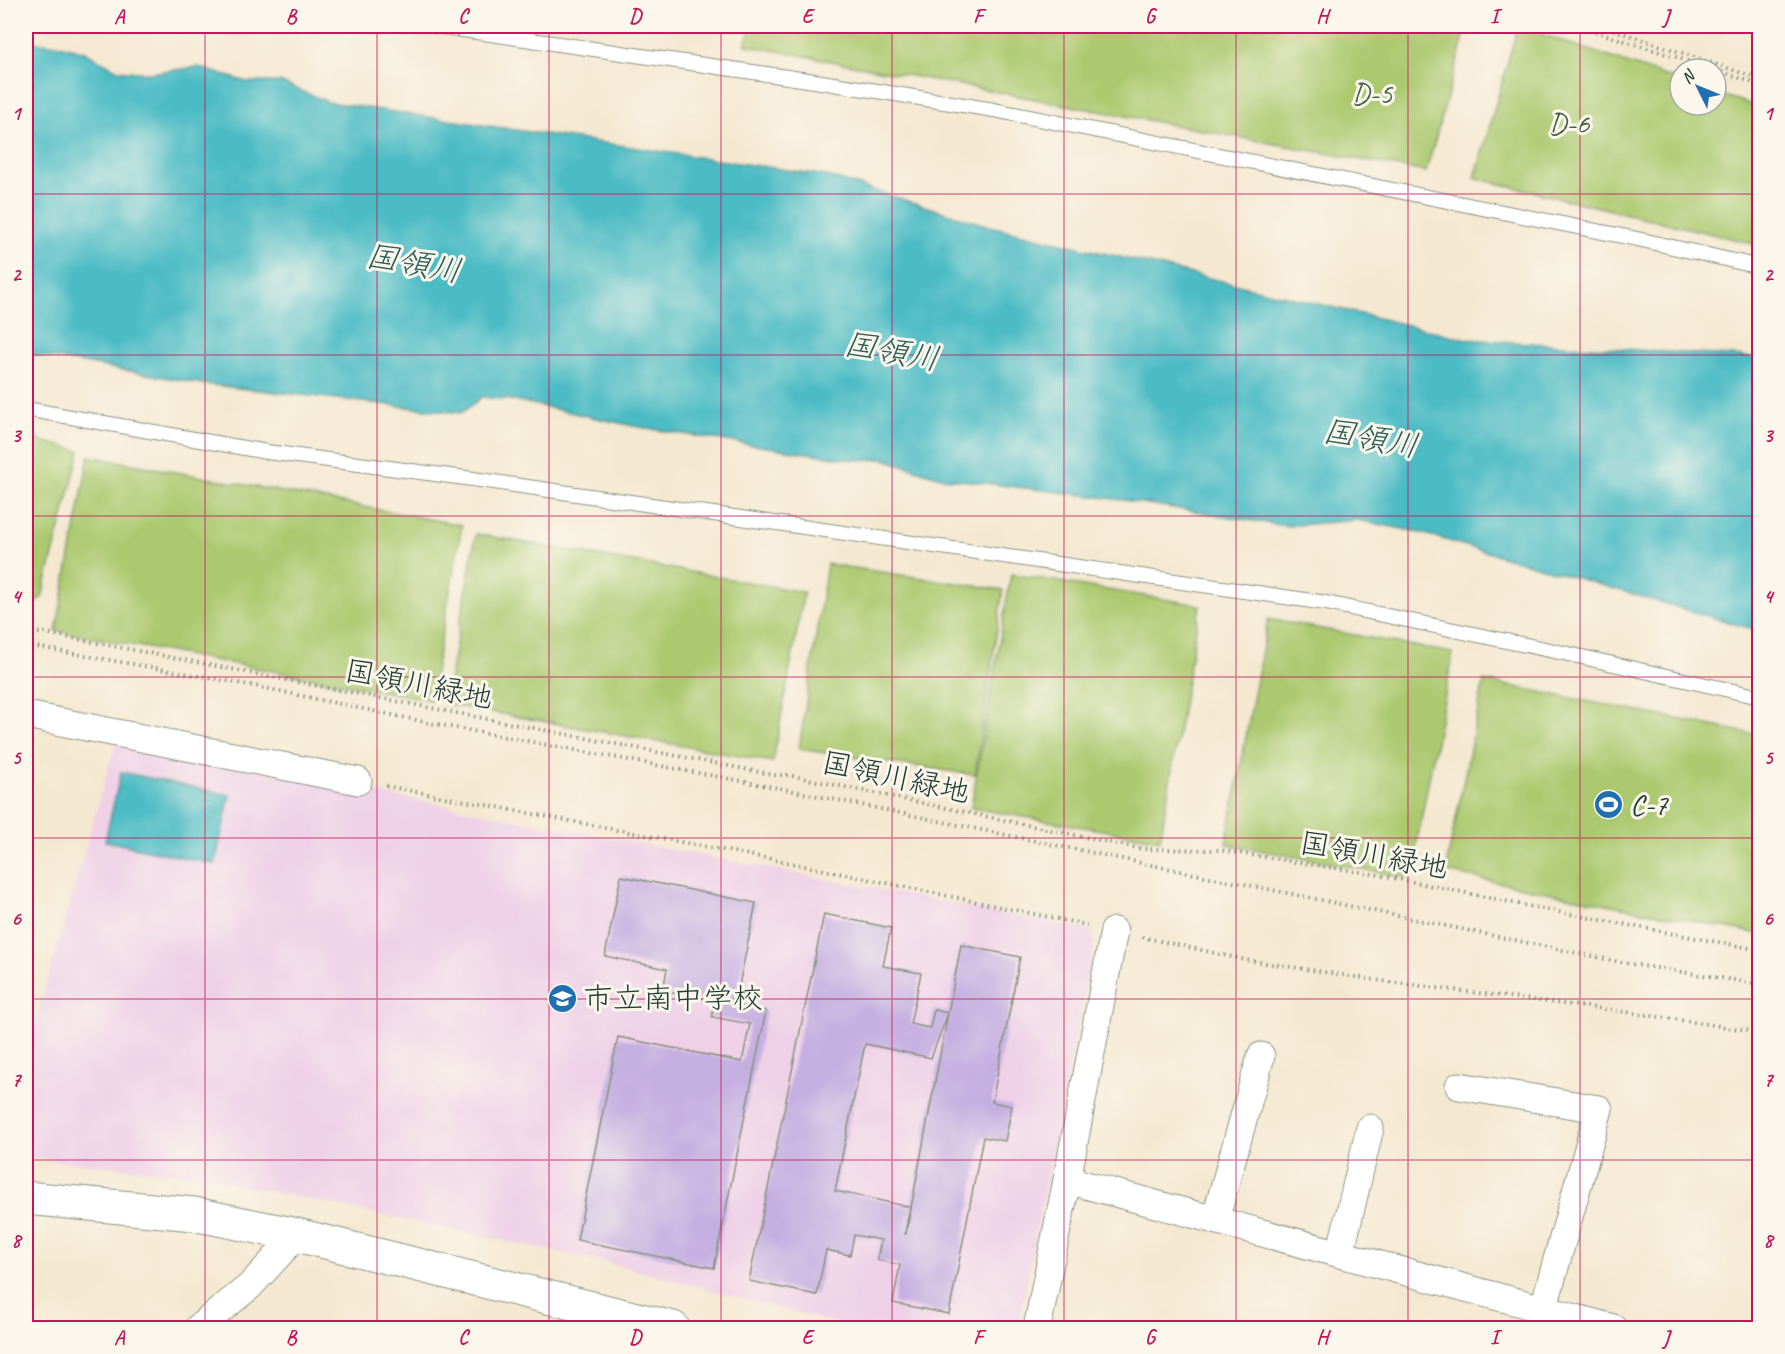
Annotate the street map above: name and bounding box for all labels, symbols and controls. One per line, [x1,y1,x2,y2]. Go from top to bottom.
text: A [114,4,126,29]
text: B [286,4,298,29]
text: C [458,4,470,29]
text: D [629,4,643,29]
text: E [802,4,816,29]
text: F [973,4,987,29]
text: G [1145,4,1158,29]
text: H [1316,4,1331,29]
text: I [1490,4,1503,29]
text: J [1661,4,1673,29]
north arrow [1668,57,1728,117]
text: N [1677,65,1701,88]
park label: D-5 [1352,74,1394,112]
text: 1 [12,101,23,126]
text: 1 [1764,101,1775,126]
park label: D-6 [1549,104,1591,142]
water label: 国領川 [363,235,465,292]
text: 2 [12,262,23,287]
text: 2 [1764,262,1775,287]
water label: 国領川 [841,323,943,380]
water label: 国領川 [1320,410,1422,467]
text: 3 [12,423,23,448]
text: 3 [1764,423,1775,448]
text: 4 [12,584,24,609]
text: 4 [1764,584,1776,609]
street label: 国領川緑地 [342,651,496,717]
street label: 国領川緑地 [819,743,973,811]
text: 5 [12,745,23,770]
text: 5 [1764,745,1775,770]
place label: C-7 [1630,785,1669,823]
sports icon: C-7 [1593,788,1625,820]
street label: 国領川緑地 [1297,823,1451,887]
text: 6 [11,906,22,931]
text: 6 [1763,906,1774,931]
place label: 市立南中学校 [583,979,763,1017]
school or university icon: 市立南中学校 [546,982,578,1014]
text: 7 [12,1067,23,1092]
text: 7 [1764,1067,1775,1092]
text: 8 [12,1228,24,1253]
text: 8 [1764,1228,1776,1253]
text: A [114,1325,126,1350]
text: B [286,1325,298,1350]
text: C [458,1325,470,1350]
text: D [629,1325,643,1350]
text: E [802,1325,816,1350]
text: F [973,1325,987,1350]
text: G [1145,1325,1158,1350]
text: H [1316,1325,1331,1350]
text: I [1490,1325,1503,1350]
text: J [1661,1325,1673,1350]

